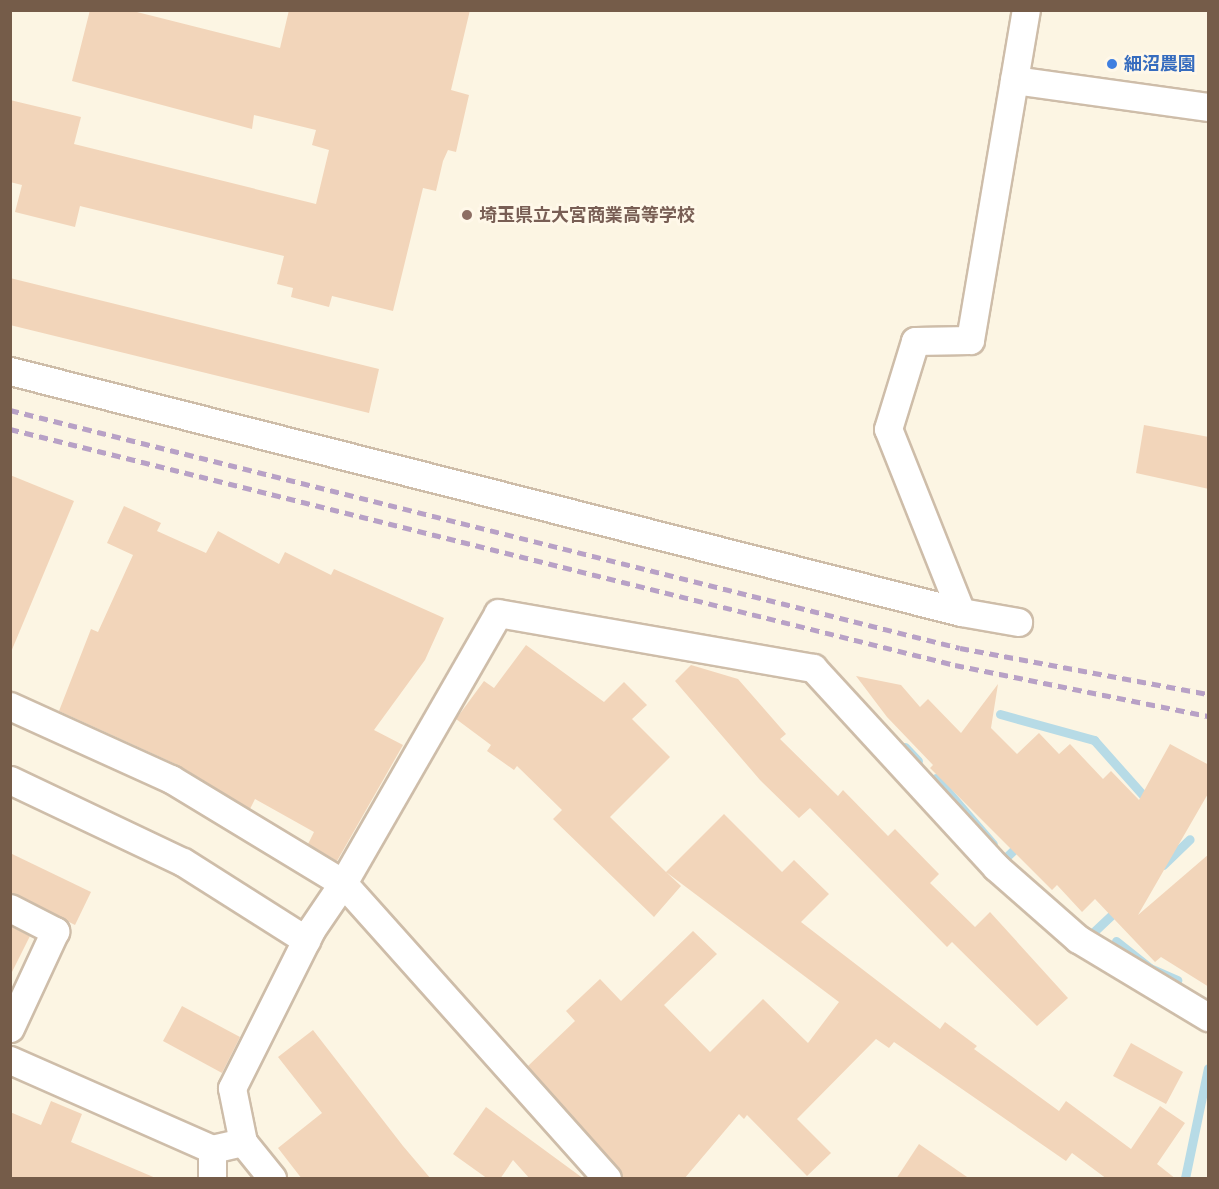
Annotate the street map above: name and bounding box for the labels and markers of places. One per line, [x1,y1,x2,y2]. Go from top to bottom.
place label: 細沼農園 [1124,53,1196,75]
marker: 細沼農園 [1105,57,1119,71]
place label: 埼玉県立大宮商業高等学校 [479,204,695,226]
marker: 埼玉県立大宮商業高等学校 [460,208,474,222]

